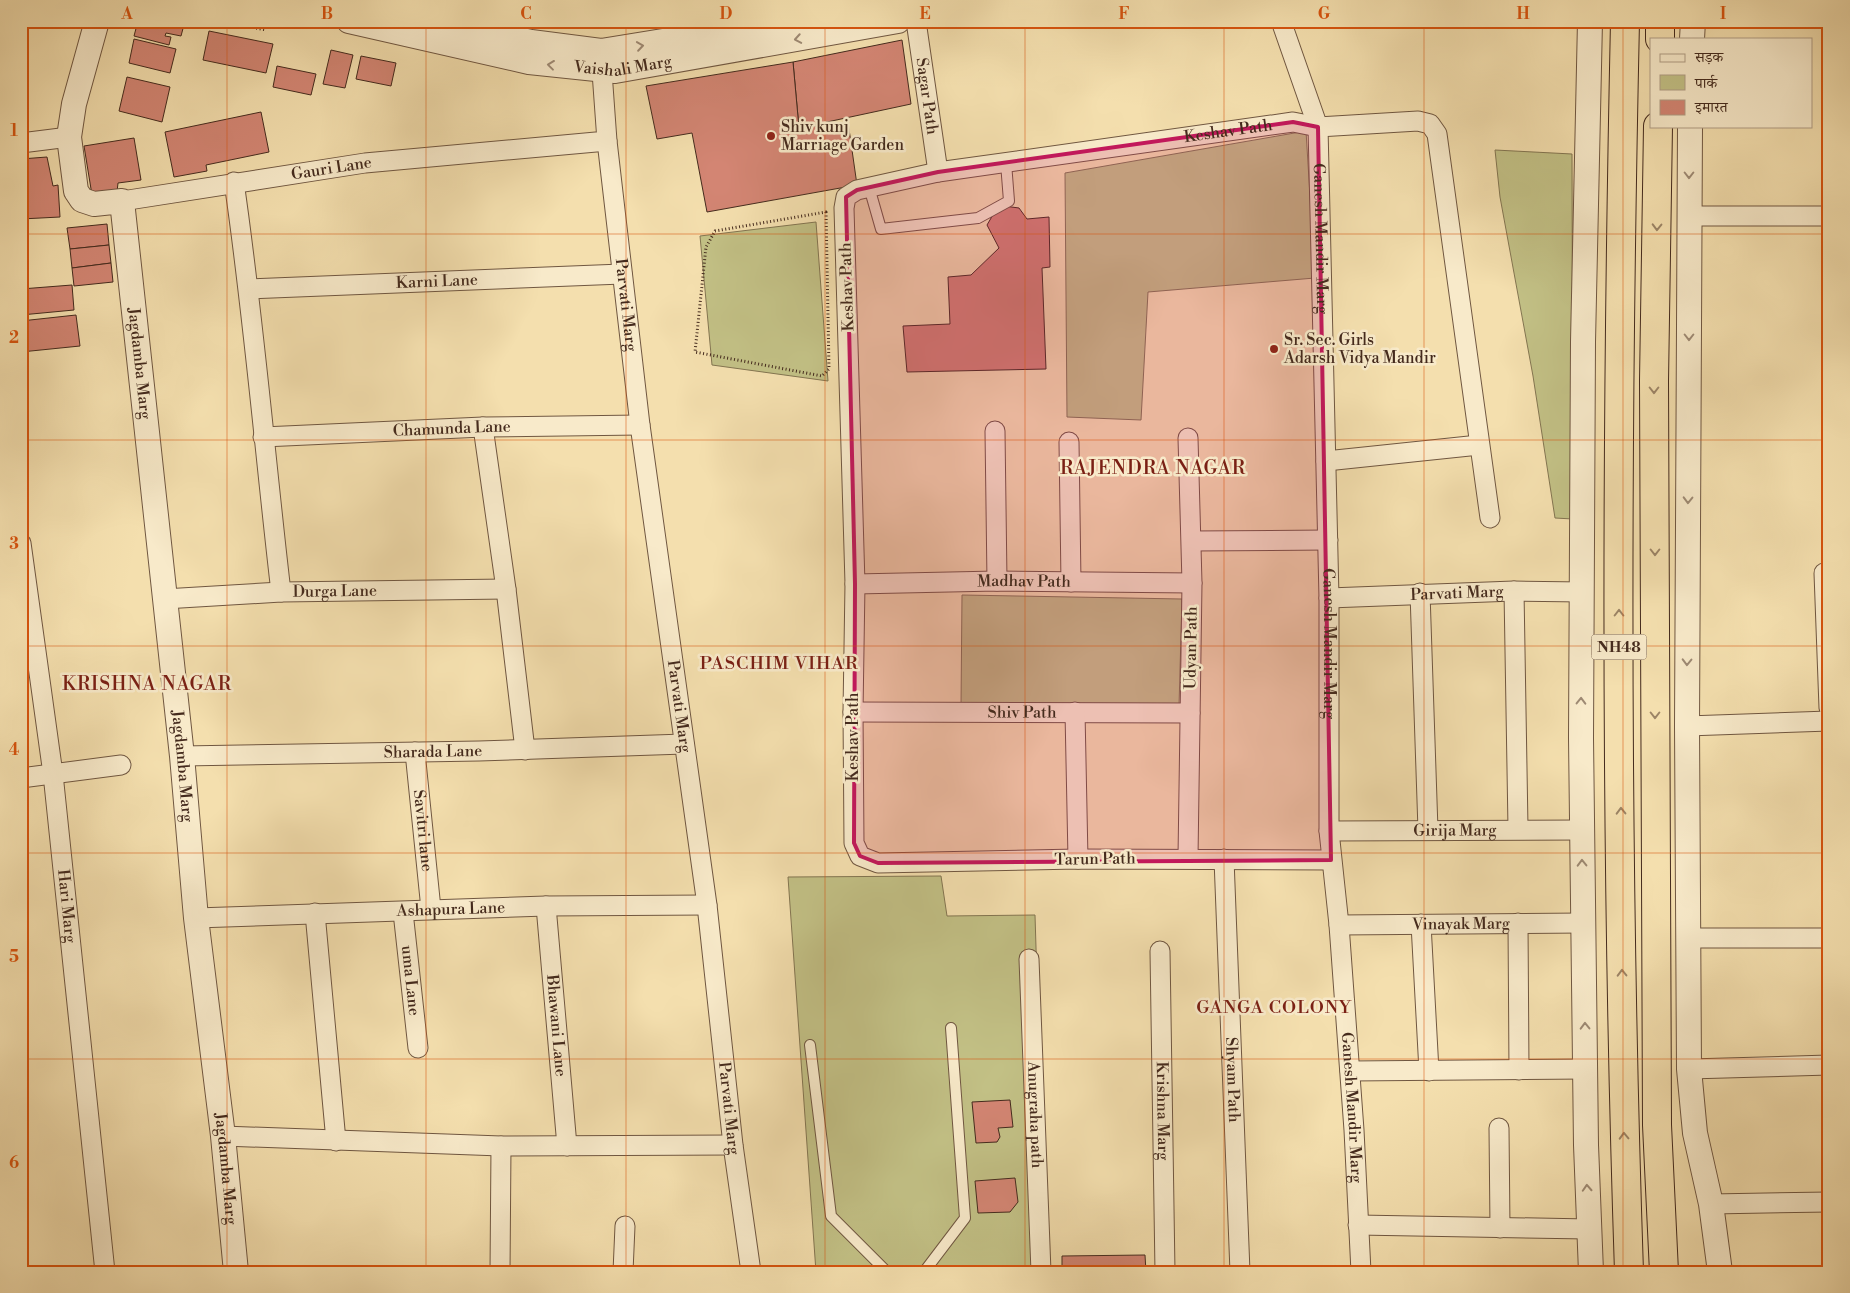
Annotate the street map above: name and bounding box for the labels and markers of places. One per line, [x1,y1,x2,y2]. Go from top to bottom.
place label: Shiv kunj Marriage Garden [781,117,904,155]
marker: Shiv kunj Marriage Garden [765,130,777,142]
place label: Sr. Sec. Girls Adarsh Vidya Mandir [1283,330,1436,368]
marker: Sr. Sec. Girls Adarsh Vidya Mandir [1268,343,1280,355]

